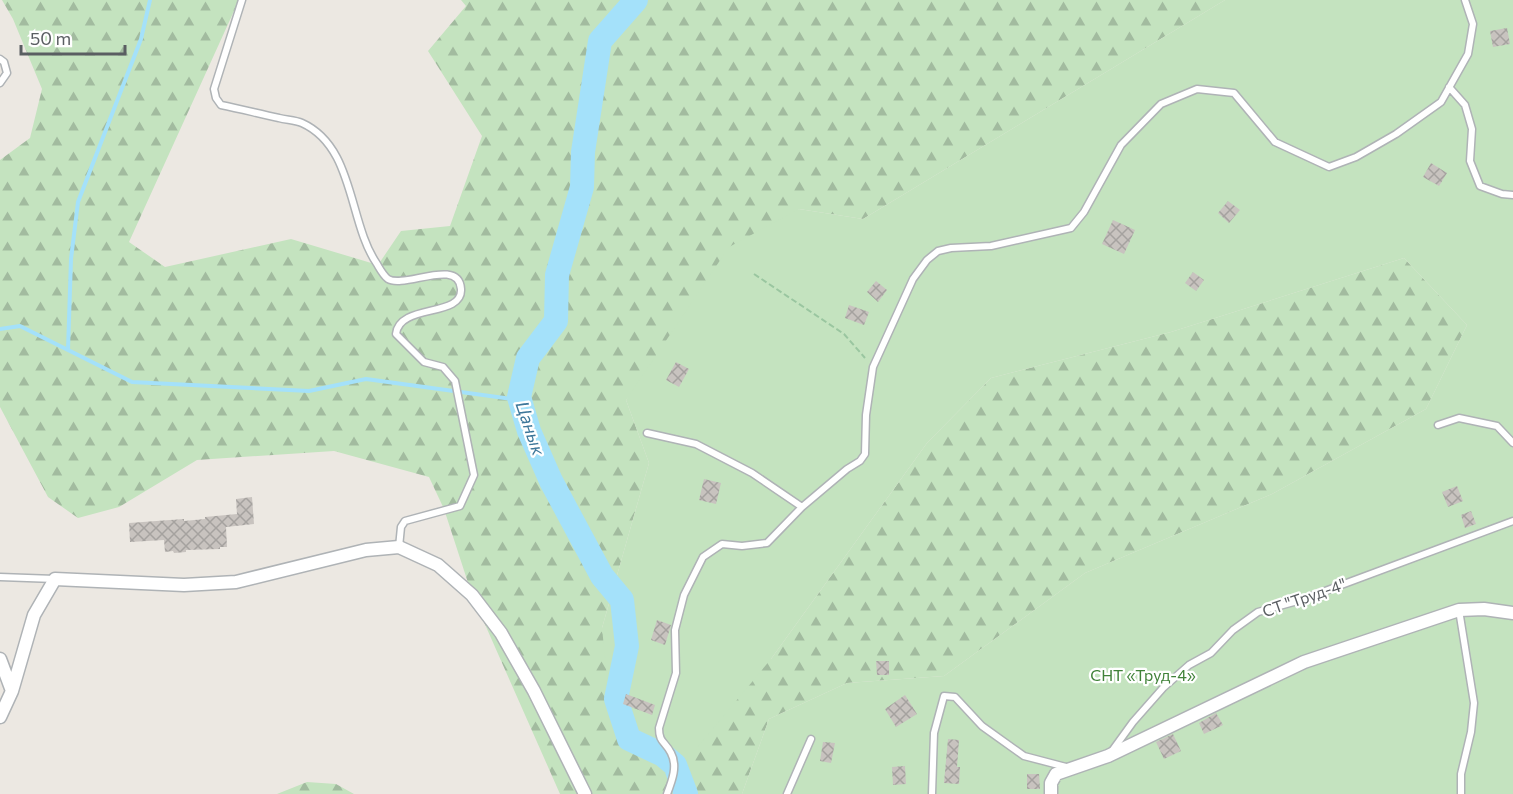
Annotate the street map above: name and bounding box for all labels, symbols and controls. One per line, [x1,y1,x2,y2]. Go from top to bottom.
scale bar [21,18,124,56]
text: 50 m [30,27,71,49]
water label: Цанык [511,398,551,458]
street label: СТ "Труд-4" [1259,574,1349,620]
park label: СНТ «Труд-4» [1090,665,1196,684]

